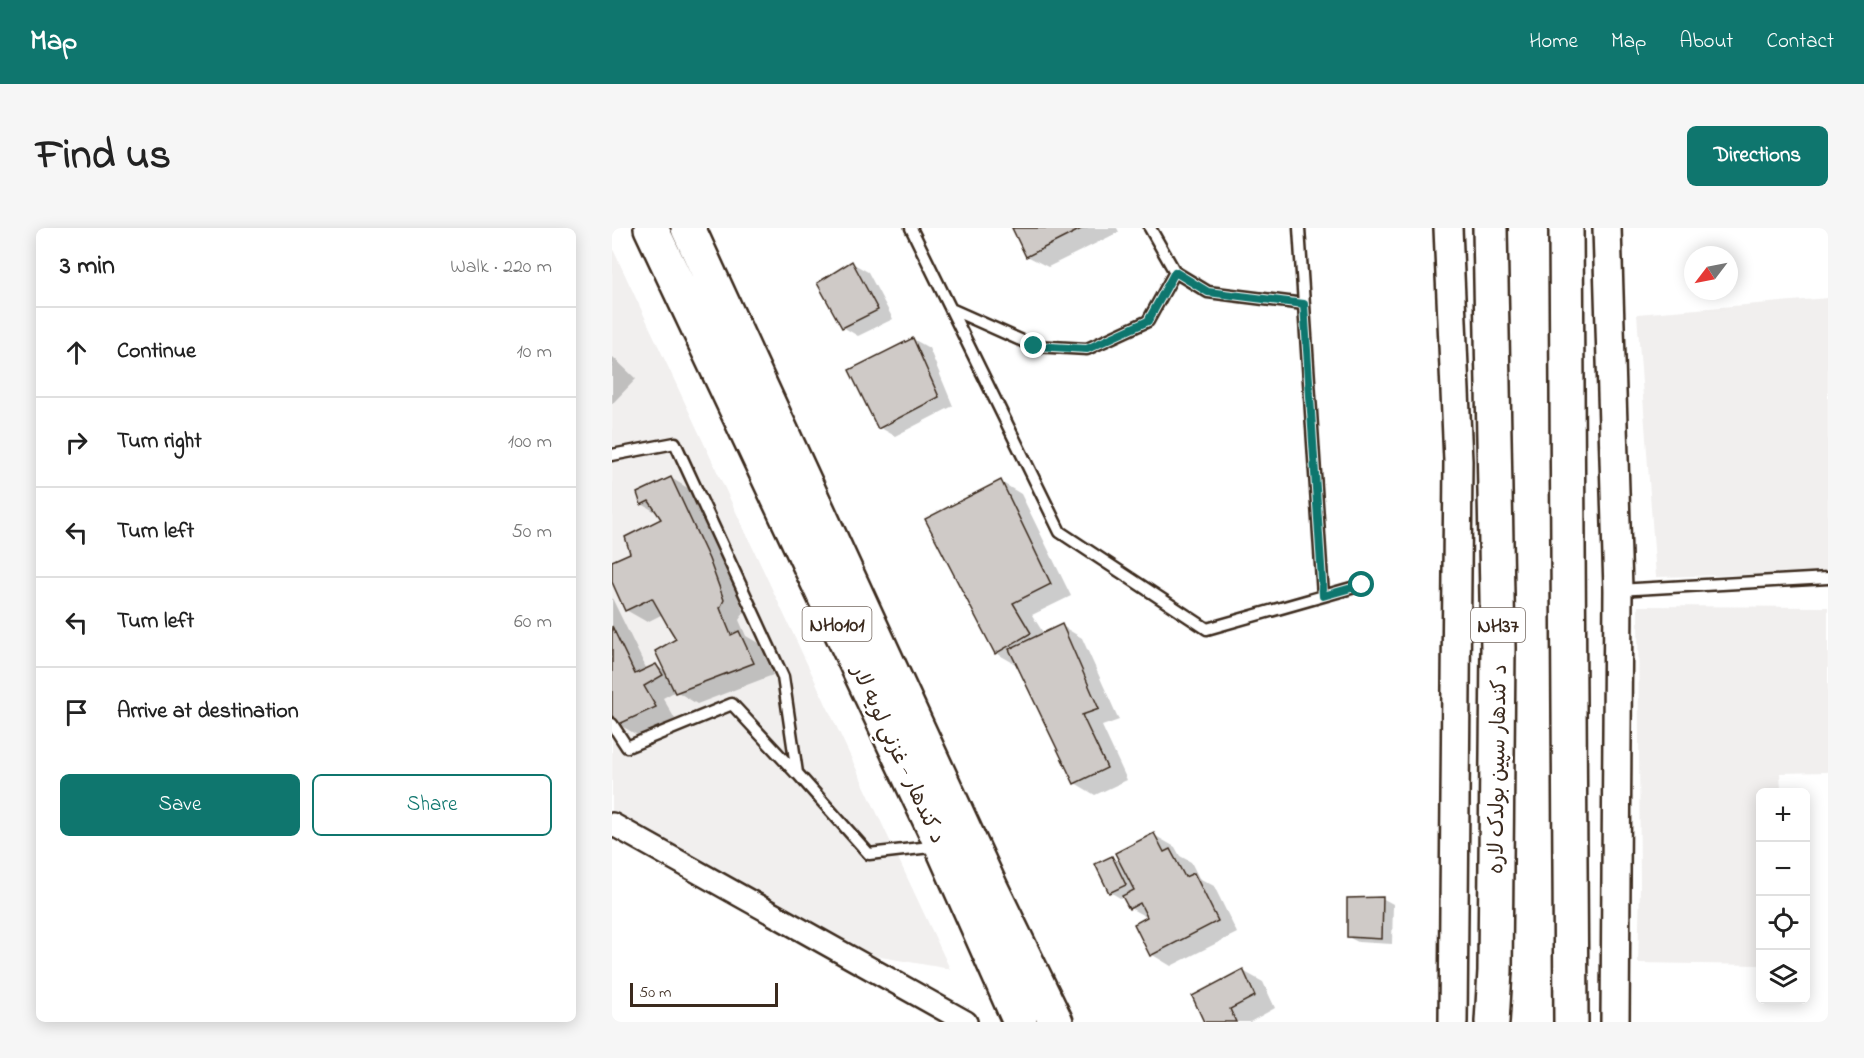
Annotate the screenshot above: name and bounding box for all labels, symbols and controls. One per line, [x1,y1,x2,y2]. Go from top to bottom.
text: Map [30,22,77,63]
text: Home [1529,27,1578,57]
text: Map [1611,27,1646,57]
text: About [1679,27,1733,57]
text: Contact [1766,27,1834,57]
text: Find us [36,126,171,187]
button: Directions [1687,126,1828,186]
north arrow [1684,246,1738,300]
text: 3 min [60,248,115,286]
text: Walk · 220 m [450,253,552,282]
route end [1020,332,1046,358]
icon: ahead [60,336,93,369]
text: Continue [117,336,196,368]
text: 10 m [516,338,552,367]
icon: right [60,426,93,459]
text: Turn right [117,426,202,458]
text: 100 m [508,428,552,457]
icon: left [60,516,93,549]
text: Turn left [117,516,194,548]
text: 50 m [511,518,552,547]
route start [1348,571,1374,597]
icon: left [60,606,93,639]
text: Turn left [117,606,194,638]
road number: NH0101 [802,607,872,641]
text: 60 m [514,608,552,637]
road number: NH37 [1471,608,1525,642]
street label: د کندهار - غزني لويه لار [840,659,952,850]
street label: د کندهار سپین بولدک لاره [1482,664,1516,874]
icon: arrive [60,696,93,729]
text: Arrive at destination [117,696,299,728]
button: Save [60,774,300,836]
button: Share [312,774,552,836]
map controls [1756,788,1810,1004]
button: + [1756,788,1810,842]
button: − [1756,842,1810,896]
button: locate [1756,896,1810,950]
button: layers [1756,950,1810,1004]
scale bar [630,980,778,1008]
text: 50 m [639,981,671,1005]

